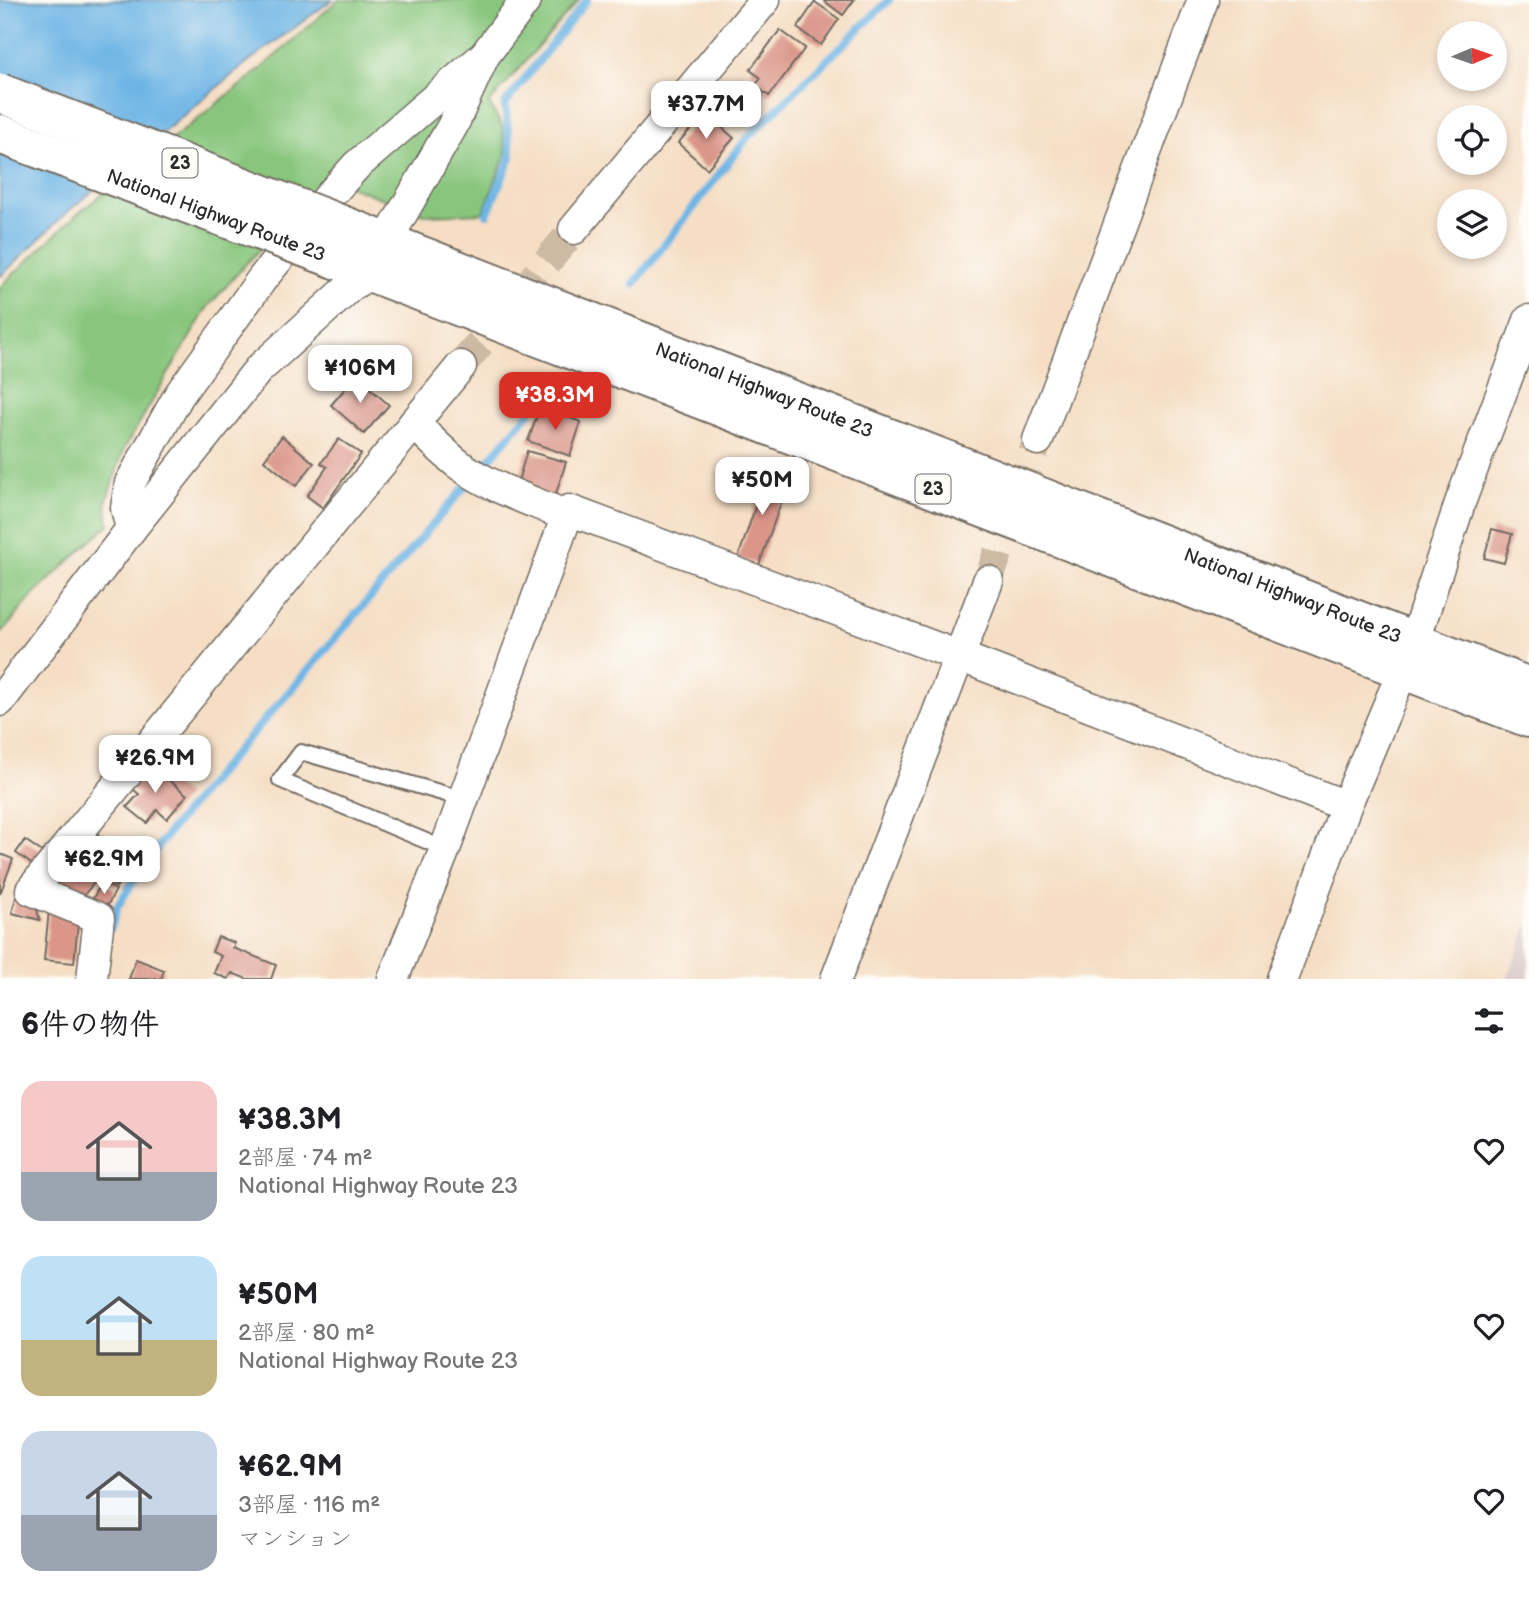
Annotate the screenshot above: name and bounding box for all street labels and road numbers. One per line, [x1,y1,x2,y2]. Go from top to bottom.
road number: 23 [162,148,198,178]
street label: National Highway Route 23 [103,165,328,267]
street label: National Highway Route 23 [652,338,876,444]
road number: 23 [916,475,950,504]
street label: National Highway Route 23 [1180,544,1404,649]

